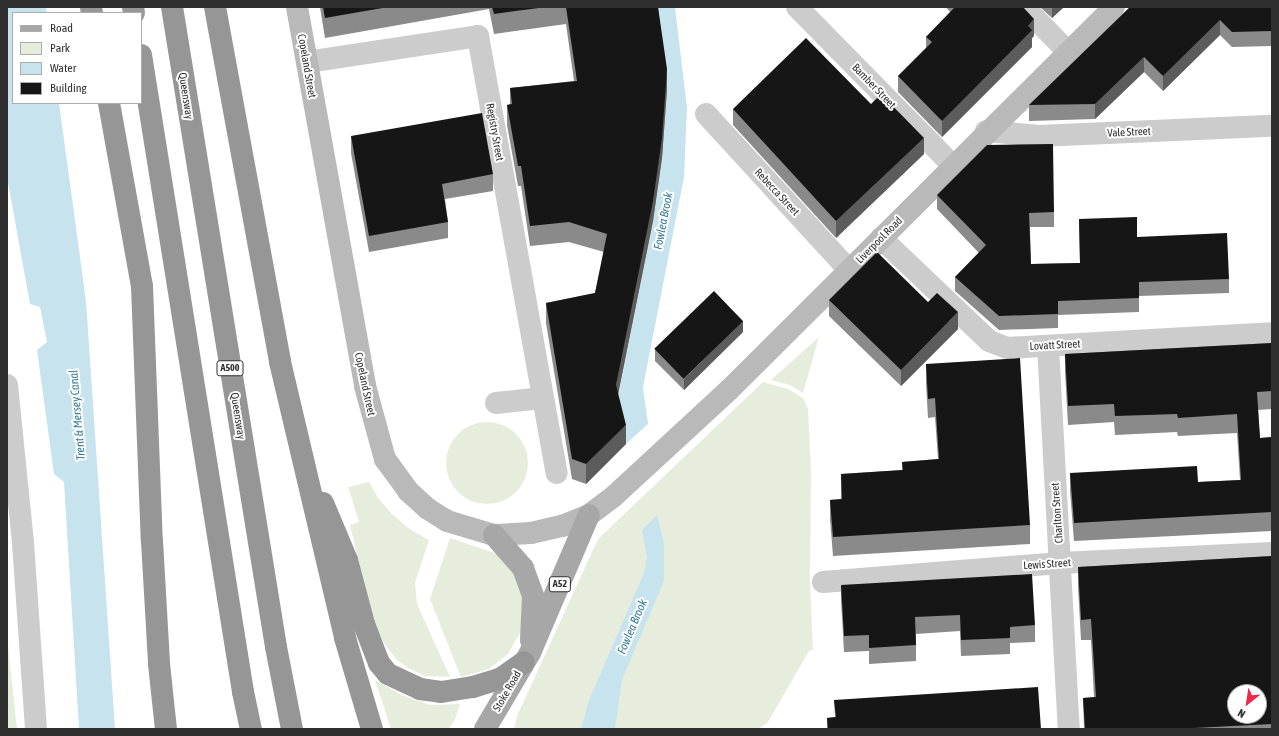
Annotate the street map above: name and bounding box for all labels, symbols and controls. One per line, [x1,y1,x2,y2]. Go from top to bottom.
legend [12,12,142,104]
text: Road [50,21,73,35]
street label: Copeland Street [295,33,319,99]
text: Park [50,41,70,55]
text: Water [50,61,76,75]
street label: Bamber Street [849,61,899,111]
street label: Queensway [176,72,196,120]
text: Building [50,81,87,95]
street label: Registry Street [483,102,507,162]
street label: Vale Street [1107,124,1151,140]
street label: Rebecca Street [752,166,802,218]
water label: Fowlea Brook [651,191,677,251]
street label: Liverpool Road [853,214,905,266]
street label: Lovatt Street [1029,337,1081,353]
street label: Copeland Street [352,351,378,417]
road number: A500 [216,360,244,376]
water label: Trent & Mersey Canal [67,369,89,461]
street label: Queensway [228,392,248,440]
street label: Charlton Street [1048,482,1066,544]
street label: Lewis Street [1023,556,1071,572]
road number: A52 [548,576,572,592]
water label: Fowlea Brook [615,597,651,657]
street label: Stoke Road [490,668,524,714]
north arrow [1227,684,1267,724]
text: N [1236,707,1247,720]

